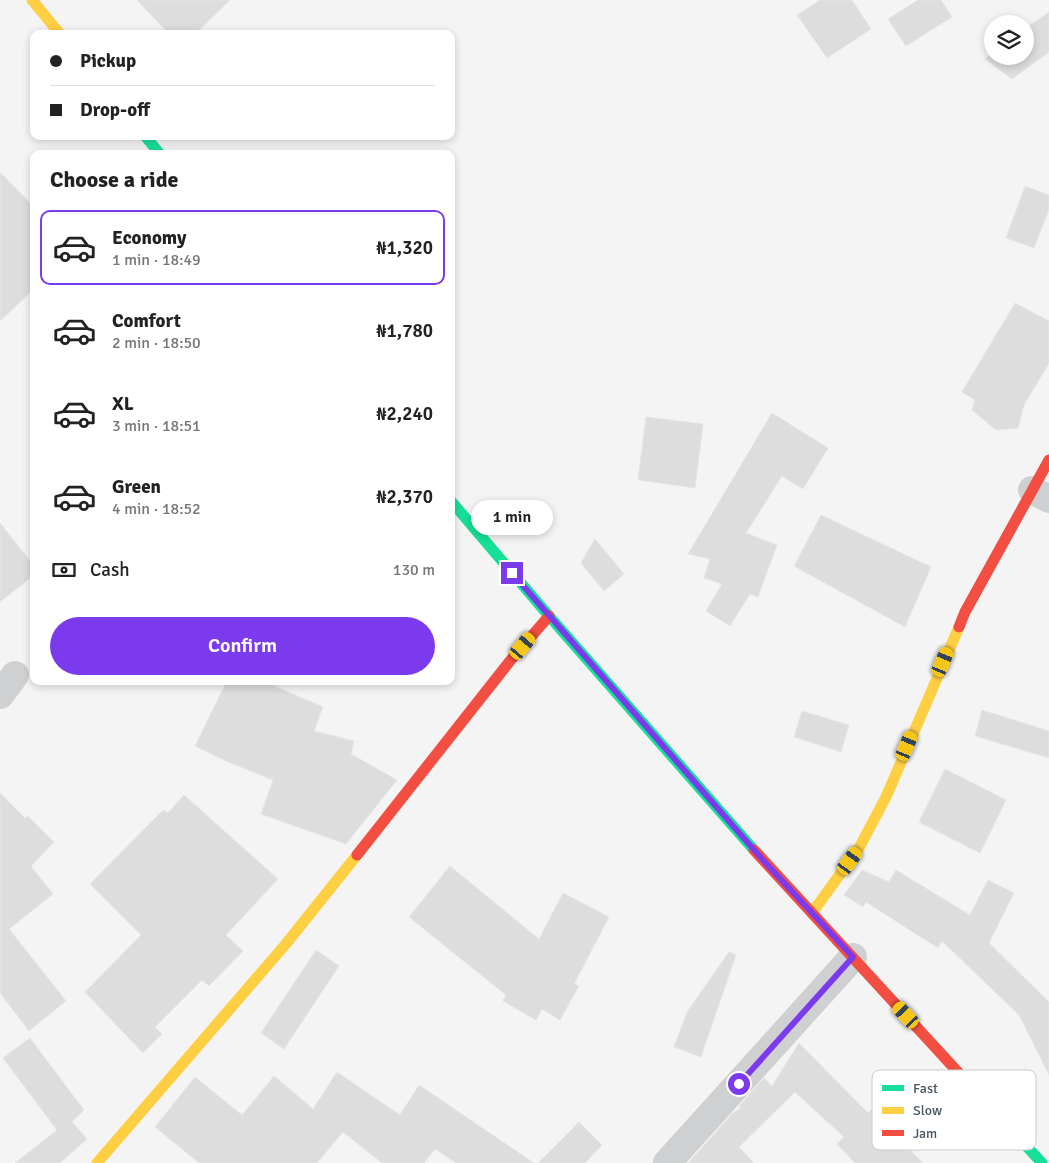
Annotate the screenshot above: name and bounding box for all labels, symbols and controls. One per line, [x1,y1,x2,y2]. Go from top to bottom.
map controls [984,15,1034,65]
button: layers [984,15,1034,65]
text: Pickup [80,49,136,73]
text: Drop-off [80,98,150,122]
text: Choose a ride [50,166,178,193]
icon: car [52,225,97,270]
text: Economy [112,226,186,250]
text: ₦1,320 [376,236,433,260]
text: 1 min · 18:49 [112,250,201,270]
icon: car [52,308,97,353]
text: Comfort [112,309,181,333]
text: ₦1,780 [376,319,433,343]
text: 2 min · 18:50 [112,333,201,353]
icon: car [52,391,97,436]
text: XL [112,392,134,416]
text: ₦2,240 [376,402,433,426]
text: 3 min · 18:51 [112,416,201,436]
icon: car [52,474,97,519]
text: Green [112,475,161,499]
text: ₦2,370 [376,485,433,509]
text: 4 min · 18:52 [112,499,201,519]
callout: 1 min [471,500,553,536]
text: 1 min [493,507,531,527]
icon: cash [50,556,78,584]
text: Cash [90,558,130,582]
text: 130 m [393,560,435,580]
route end [501,562,523,584]
button: Confirm [50,617,435,675]
car [507,630,538,662]
car [930,645,955,679]
car [894,729,919,763]
car [835,844,864,878]
car [890,999,921,1031]
legend [872,1070,1036,1150]
route start [728,1073,750,1095]
text: Fast [913,1080,938,1097]
text: Slow [913,1102,942,1119]
text: Jam [913,1125,937,1142]

